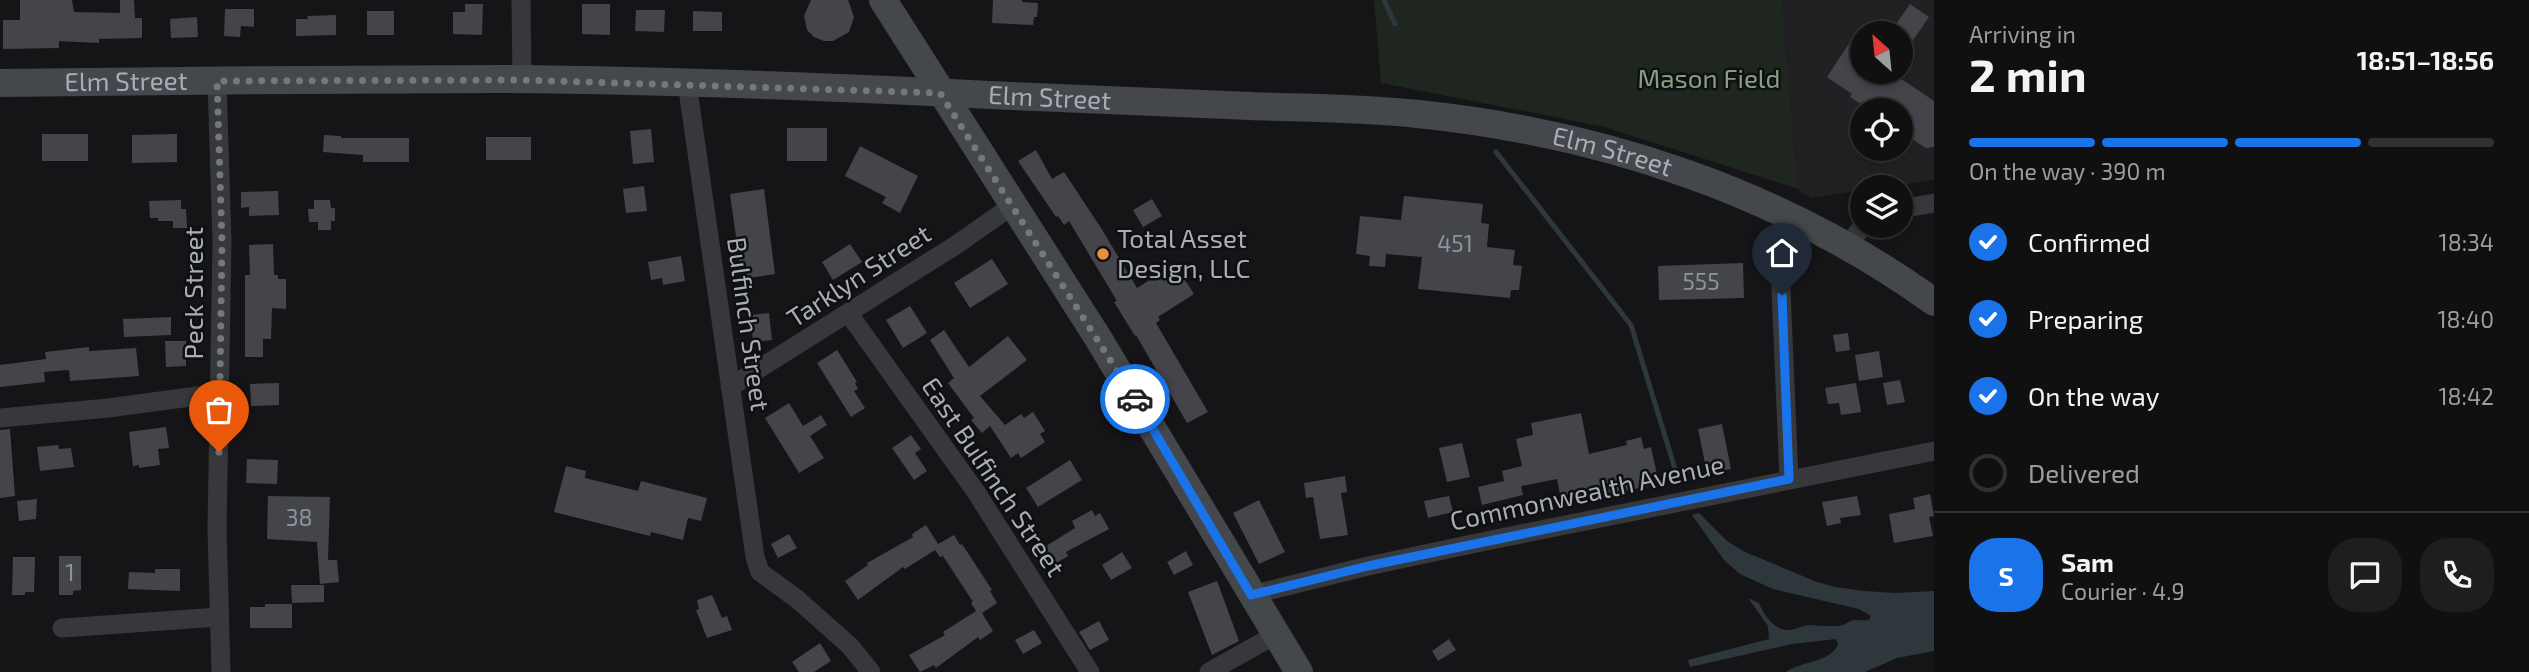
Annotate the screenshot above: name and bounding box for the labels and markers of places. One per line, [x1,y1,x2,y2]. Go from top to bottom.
place label: Total Asset Design, LLC [1117,222,1250,283]
pin [1752,223,1812,295]
marker: Total Asset Design, LLC [1095,246,1111,262]
pin [189,380,249,452]

